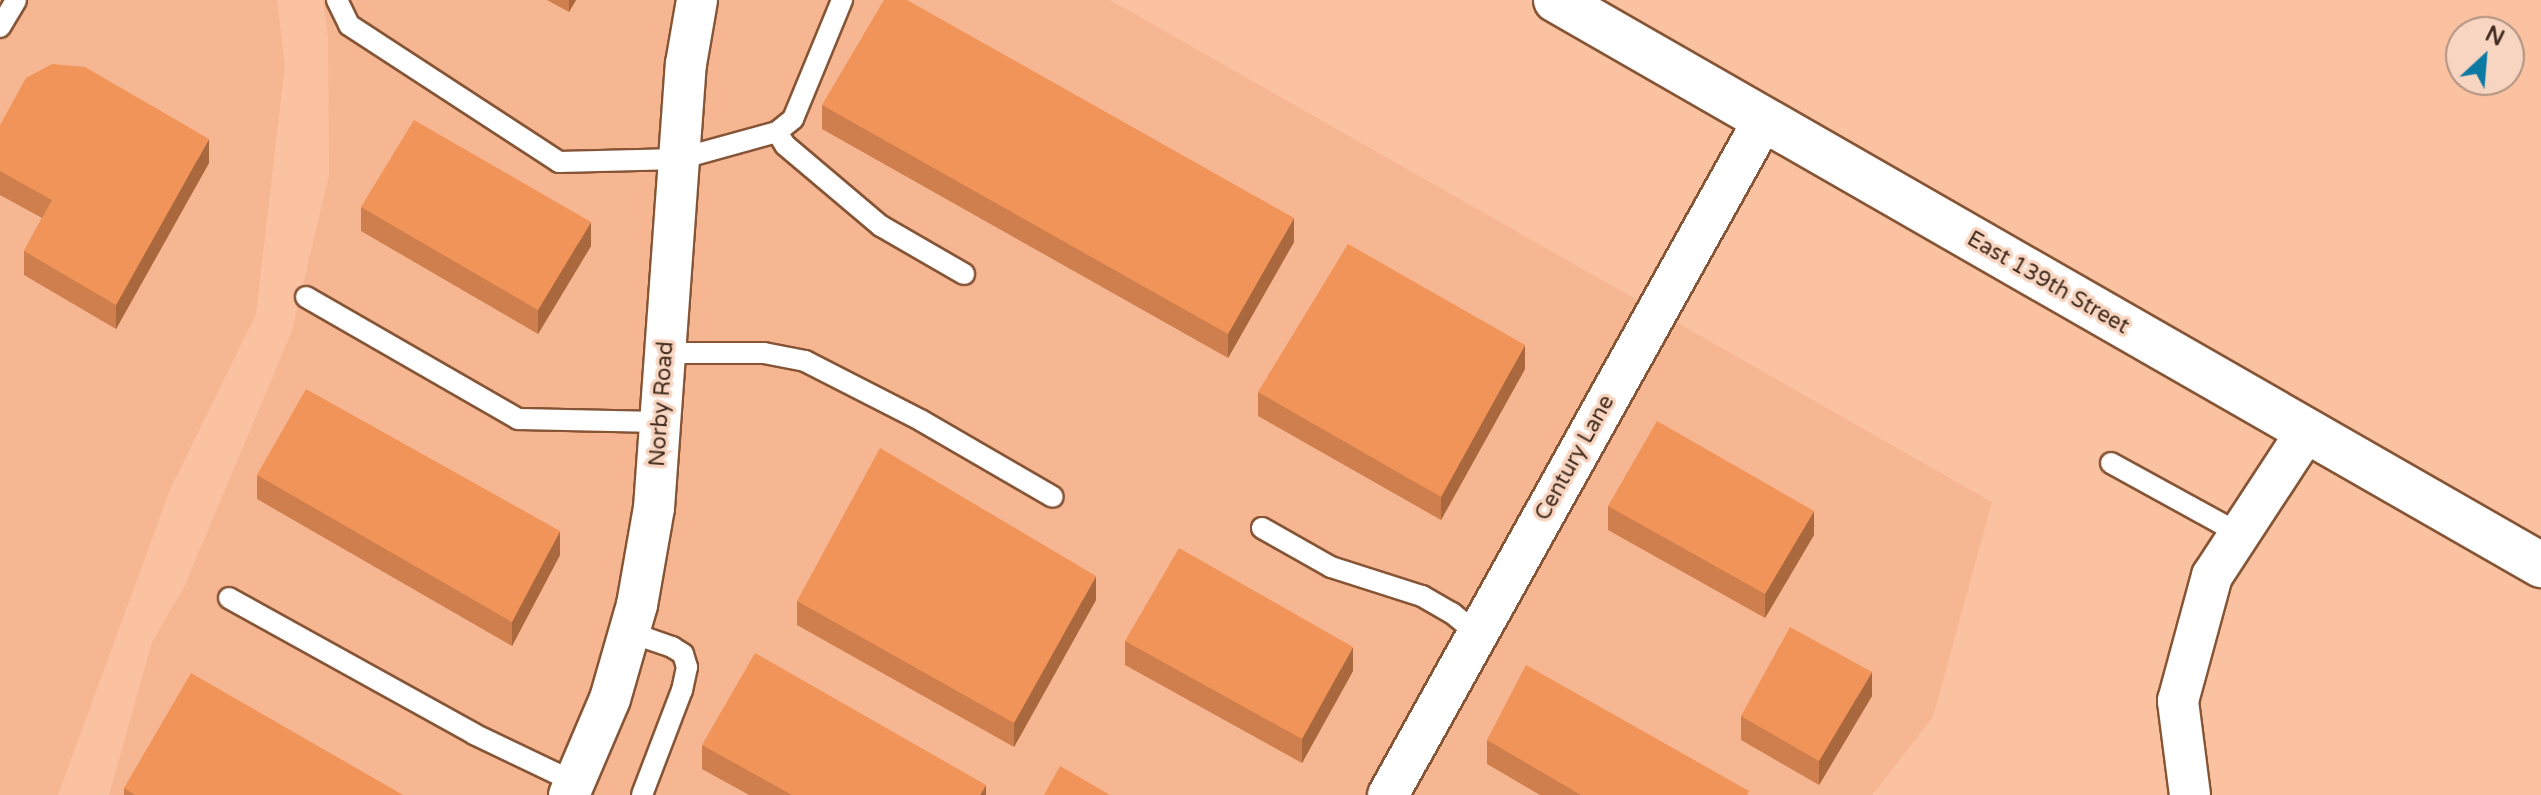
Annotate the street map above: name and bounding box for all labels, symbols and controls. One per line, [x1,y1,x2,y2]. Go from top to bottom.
north arrow [2445,16,2525,96]
text: N [2481,21,2508,52]
street label: East 139th Street [1962,226,2134,340]
street label: Norby Road [644,340,680,468]
street label: Century Lane [1530,391,1620,525]

